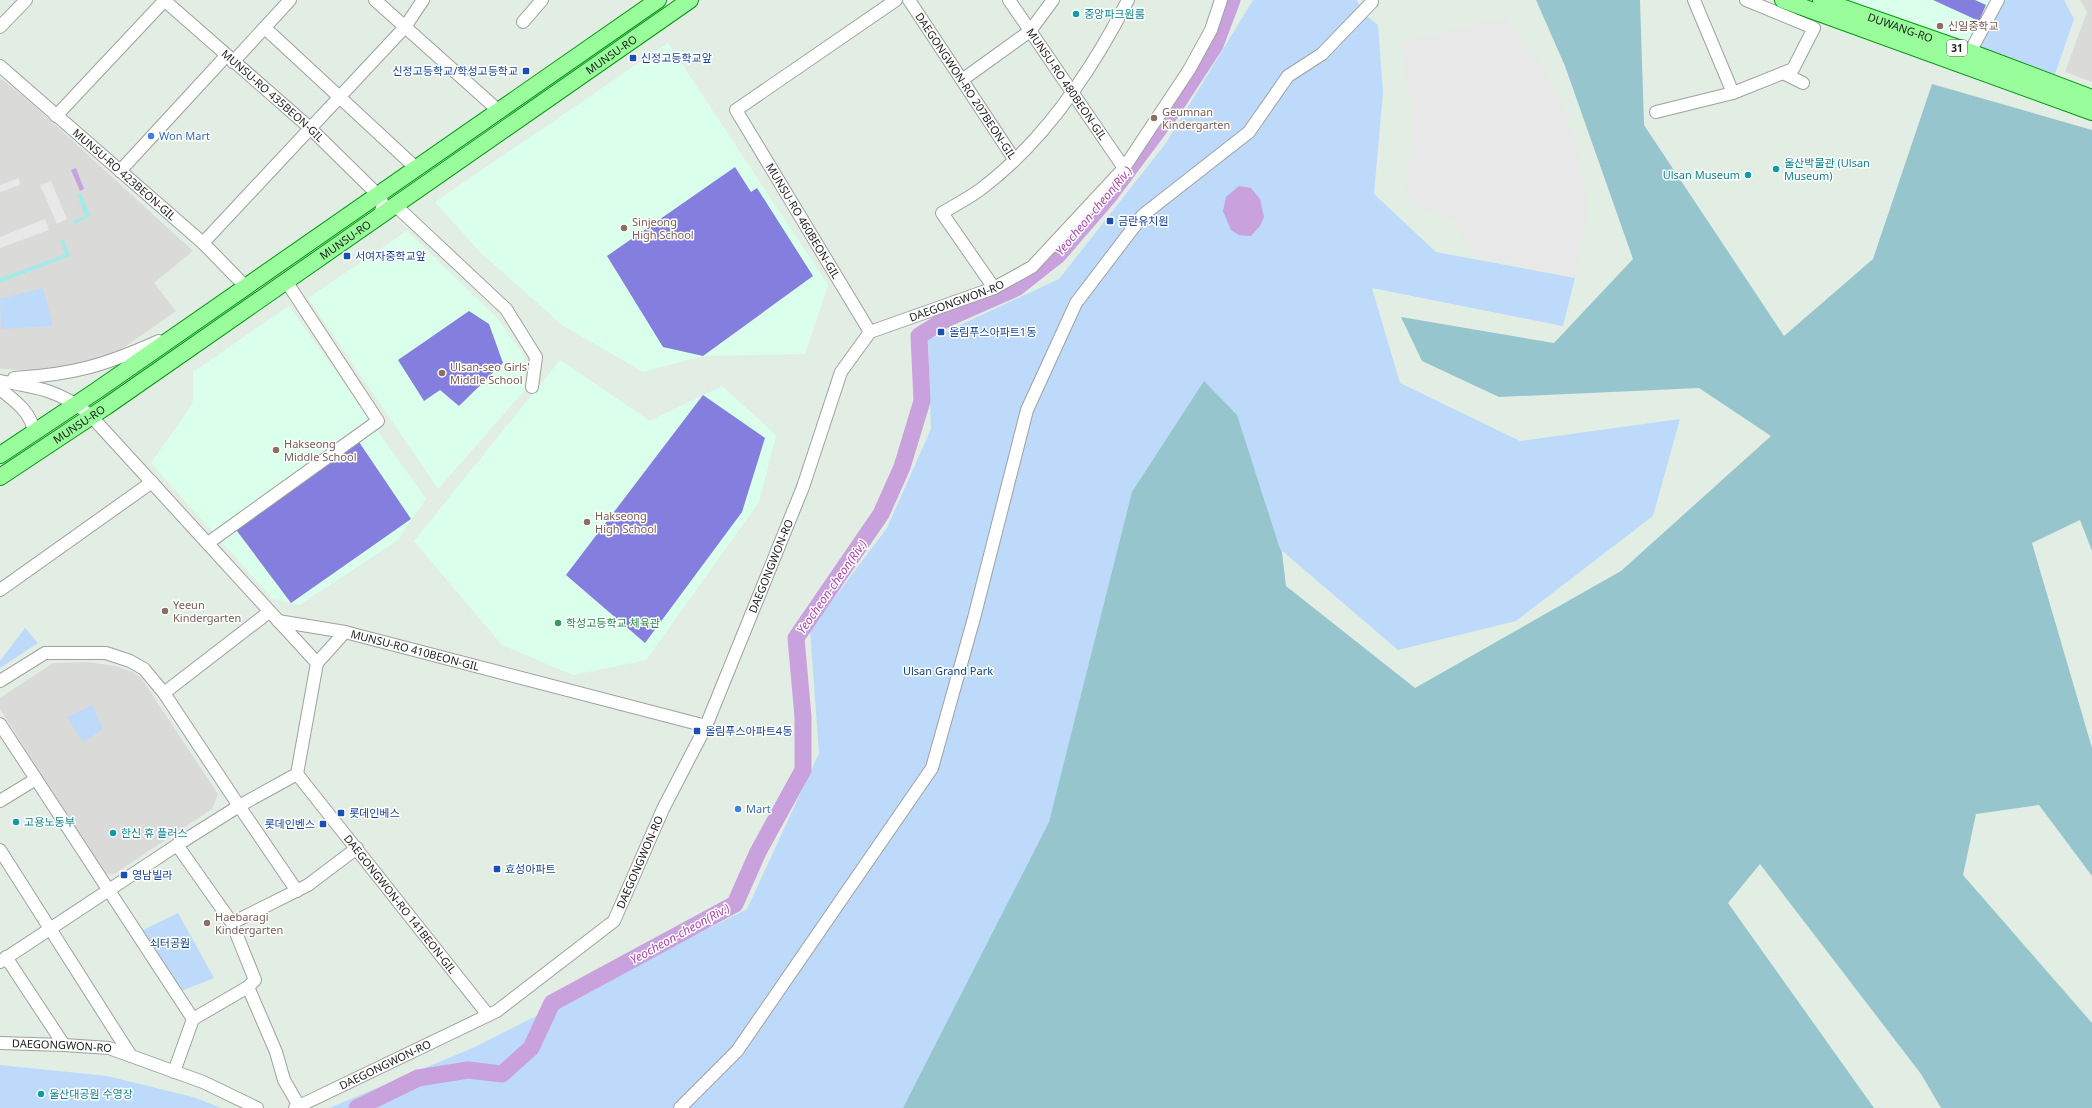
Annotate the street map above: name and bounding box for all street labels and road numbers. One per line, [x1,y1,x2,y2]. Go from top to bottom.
street label: DAEGONGWON-RO 207BEON-GIL [912,9,1020,162]
street label: DUWANG-RO [1866,9,1935,46]
street label: MUNSU-RO 480BEON-GIL [1023,25,1111,143]
street label: MUNSU-RO [582,31,640,78]
road number: 31 [1947,40,1967,56]
street label: MUNSU-RO 435BEON-GIL [219,46,328,145]
street label: MUNSU-RO 423BEON-GIL [70,125,180,223]
street label: MUNSU-RO 460BEON-GIL [763,160,844,282]
street label: MUNSU-RO [316,216,374,263]
street label: DAEGONGWON-RO [907,276,1007,325]
street label: MUNSU-RO [50,401,108,447]
street label: DAEGONGWON-RO [745,517,796,615]
street label: MUNSU-RO 410BEON-GIL [349,626,481,674]
street label: DAEGONGWON-RO [612,813,666,911]
street label: DAEGONGWON-RO 141BEON-GIL [341,831,460,976]
street label: DAEGONGWON-RO [12,1035,112,1055]
street label: DAEGONGWON-RO [337,1036,433,1093]

